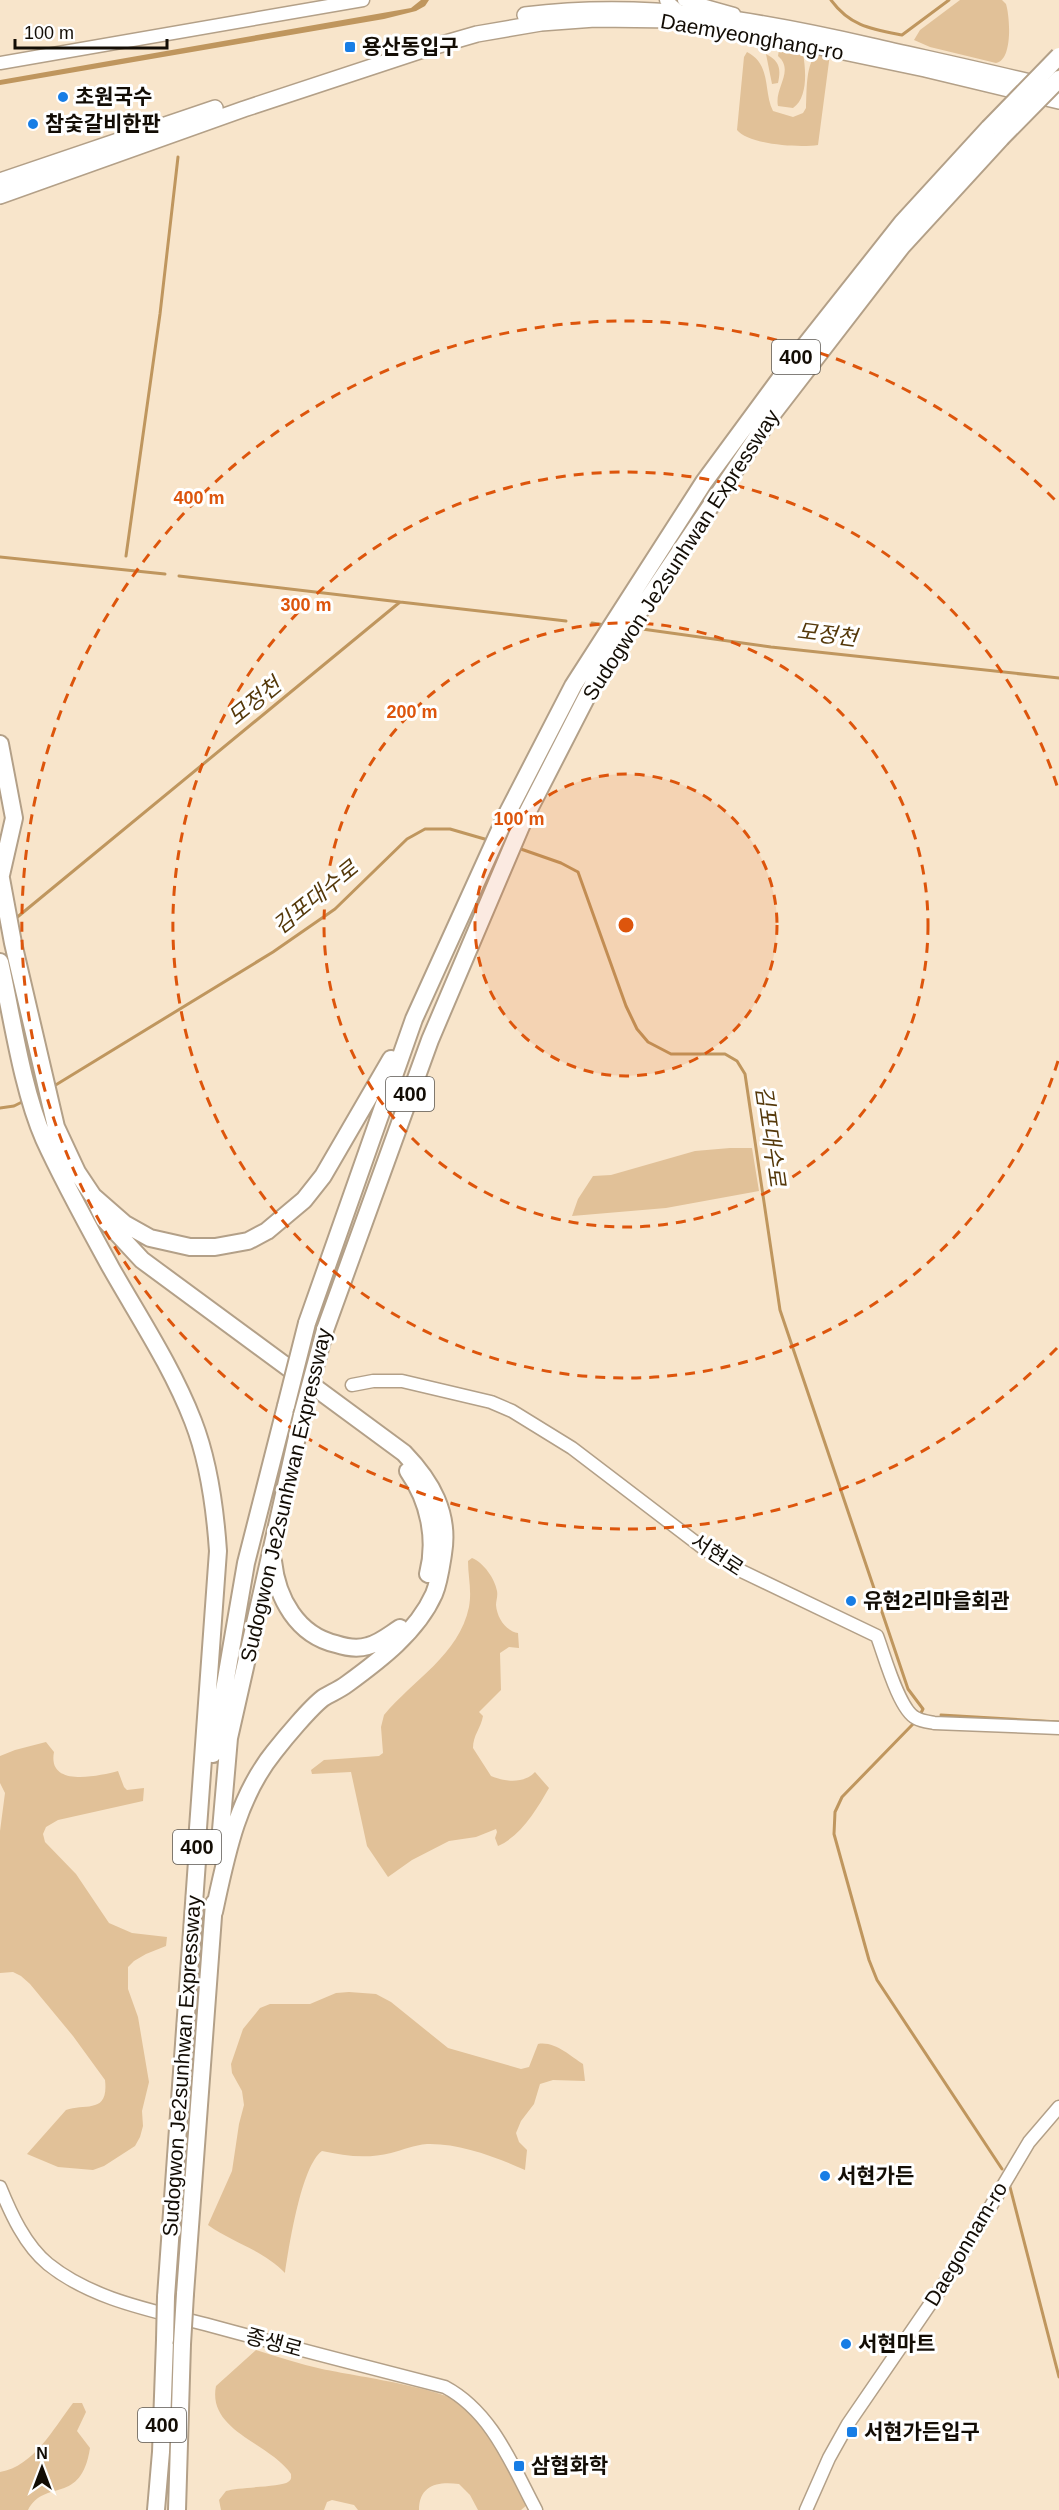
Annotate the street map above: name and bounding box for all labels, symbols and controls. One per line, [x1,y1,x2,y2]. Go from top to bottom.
street label: Daemyeonghang-ro [659,9,845,64]
scale bar [15,12,166,50]
text: 100 m [24,23,74,43]
place label: 용산동입구 [362,35,459,58]
marker: 용산동입구 [343,40,357,54]
place label: 초원국수 [75,85,152,108]
marker: 초원국수 [56,90,70,104]
place label: 참숯갈비한판 [45,112,161,135]
marker: 참숯갈비한판 [26,117,40,131]
road number: 400 [772,340,820,374]
street label: Sudogwon Je2sunhwan Expressway [578,405,784,704]
text: 400 m [173,488,225,508]
text: 300 m [280,595,332,615]
water label: 모정천 [795,618,861,651]
water label: 모정천 [223,671,288,730]
text: 200 m [386,702,438,722]
text: 100 m [493,809,545,829]
water label: 김포대수로 [268,855,364,939]
centre of rings [616,915,636,935]
road number: 400 [386,1077,434,1111]
water label: 김포대수로 [751,1084,790,1190]
street label: Sudogwon Je2sunhwan Expressway [236,1325,335,1664]
street label: 서현로 [687,1529,748,1580]
place label: 유현2리마을회관 [863,1589,1010,1612]
marker: 유현2리마을회관 [844,1594,858,1608]
road number: 400 [173,1830,221,1864]
street label: Sudogwon Je2sunhwan Expressway [158,1894,205,2237]
place label: 서현가든 [837,2164,914,2187]
marker: 서현가든 [818,2169,832,2183]
street label: Daegonnam-ro [920,2178,1012,2310]
street label: 종생로 [243,2324,305,2361]
place label: 서현마트 [858,2332,935,2355]
marker: 서현마트 [839,2337,853,2351]
road number: 400 [138,2408,186,2442]
place label: 서현가든입구 [864,2420,980,2443]
marker: 서현가든입구 [845,2425,859,2439]
north arrow [12,2438,72,2498]
text: N [36,2445,48,2462]
place label: 삼협화학 [531,2454,608,2477]
marker: 삼협화학 [512,2459,526,2473]

